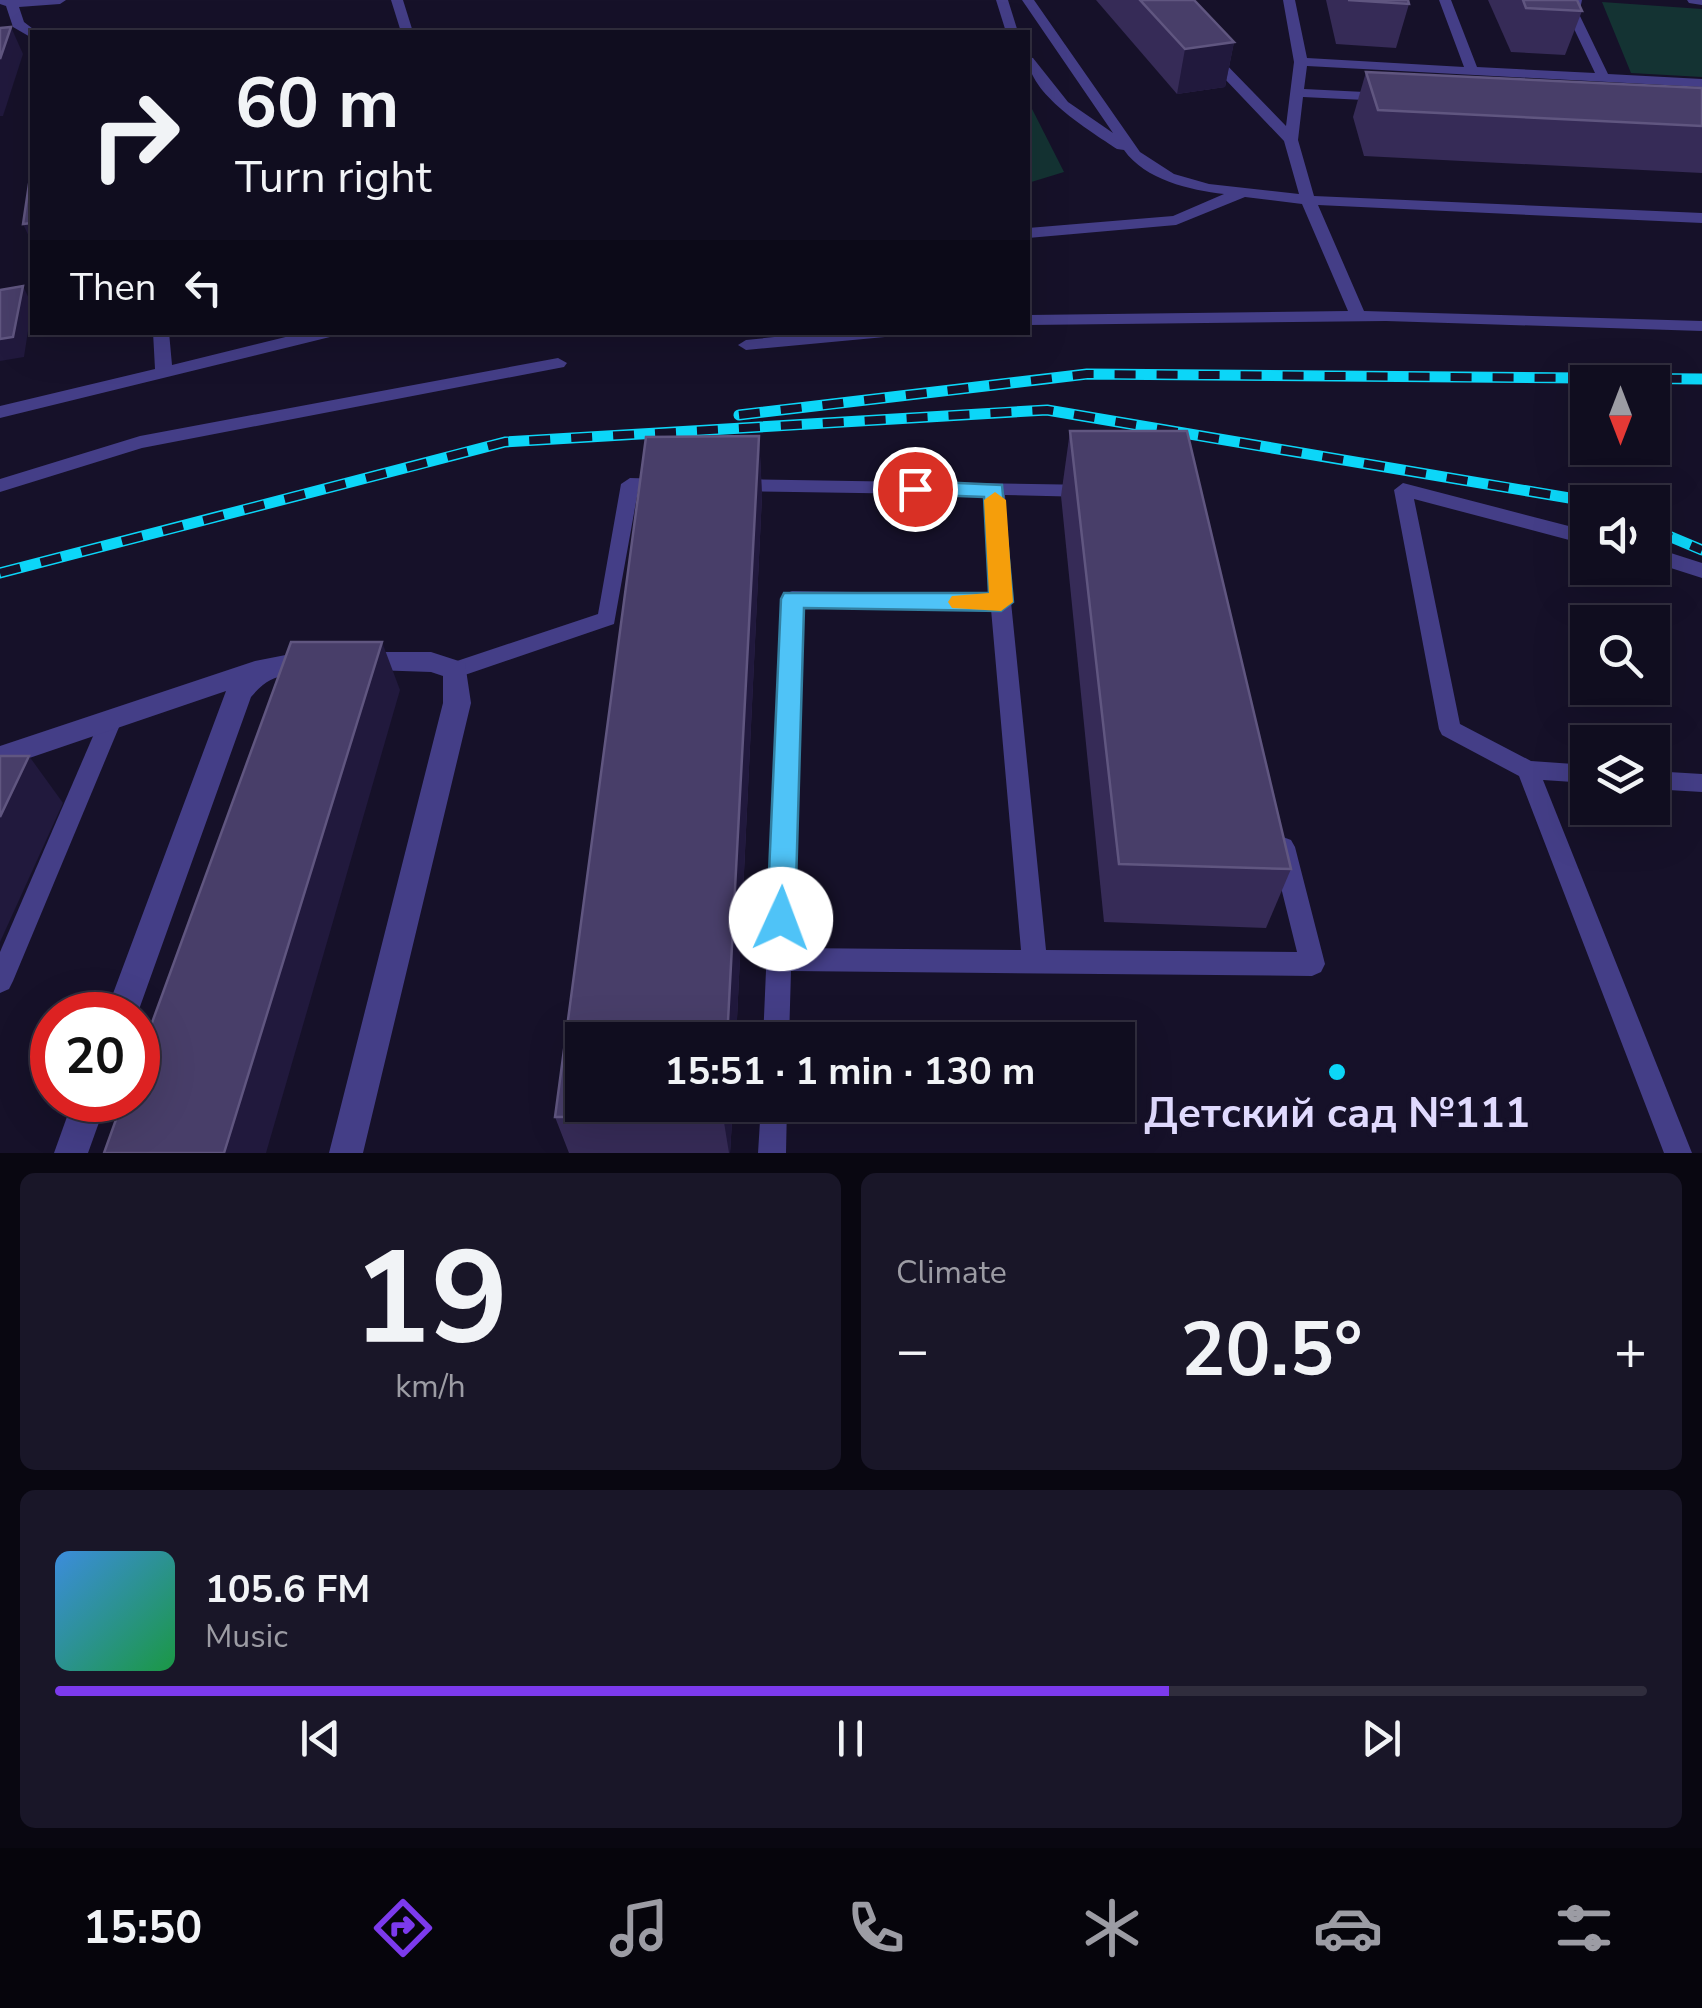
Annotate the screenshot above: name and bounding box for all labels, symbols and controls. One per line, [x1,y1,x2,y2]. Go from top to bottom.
text: 60 m [235,56,399,152]
icon: right [70,70,200,200]
text: Turn right [235,147,432,208]
icon: left [176,260,231,315]
text: Then [70,262,156,313]
north arrow [1570,365,1670,465]
map controls [1570,365,1670,825]
pin [873,447,958,532]
icon: arrive [888,462,943,517]
button: sound [1570,485,1670,585]
button: search [1570,605,1670,705]
button: layers [1570,725,1670,825]
position arrow [729,867,833,971]
speed limit sign: 20 [30,992,160,1122]
text: 15:51 · 1 min · 130 m [665,1046,1035,1097]
marker: Детский сад №111 [1326,1061,1348,1083]
place label: Детский сад №111 [1144,1085,1530,1142]
text: 19 [352,1211,509,1388]
text: Climate [896,1251,1007,1294]
text: 20.5° [1180,1299,1363,1401]
text: − [896,1313,929,1388]
text: + [1614,1313,1647,1388]
text: km/h [395,1365,466,1408]
text: 105.6 FM [205,1564,370,1615]
text: Music [205,1615,288,1658]
icon: previous [293,1711,348,1766]
icon: pause [823,1711,878,1766]
icon: next [1354,1711,1409,1766]
icon: directions [368,1893,438,1963]
icon: music [604,1893,674,1963]
icon: phone [841,1893,911,1963]
icon: climate [1077,1893,1147,1963]
icon: car [1313,1893,1383,1963]
icon: filters [1549,1893,1619,1963]
text: 15:50 [83,1898,202,1959]

